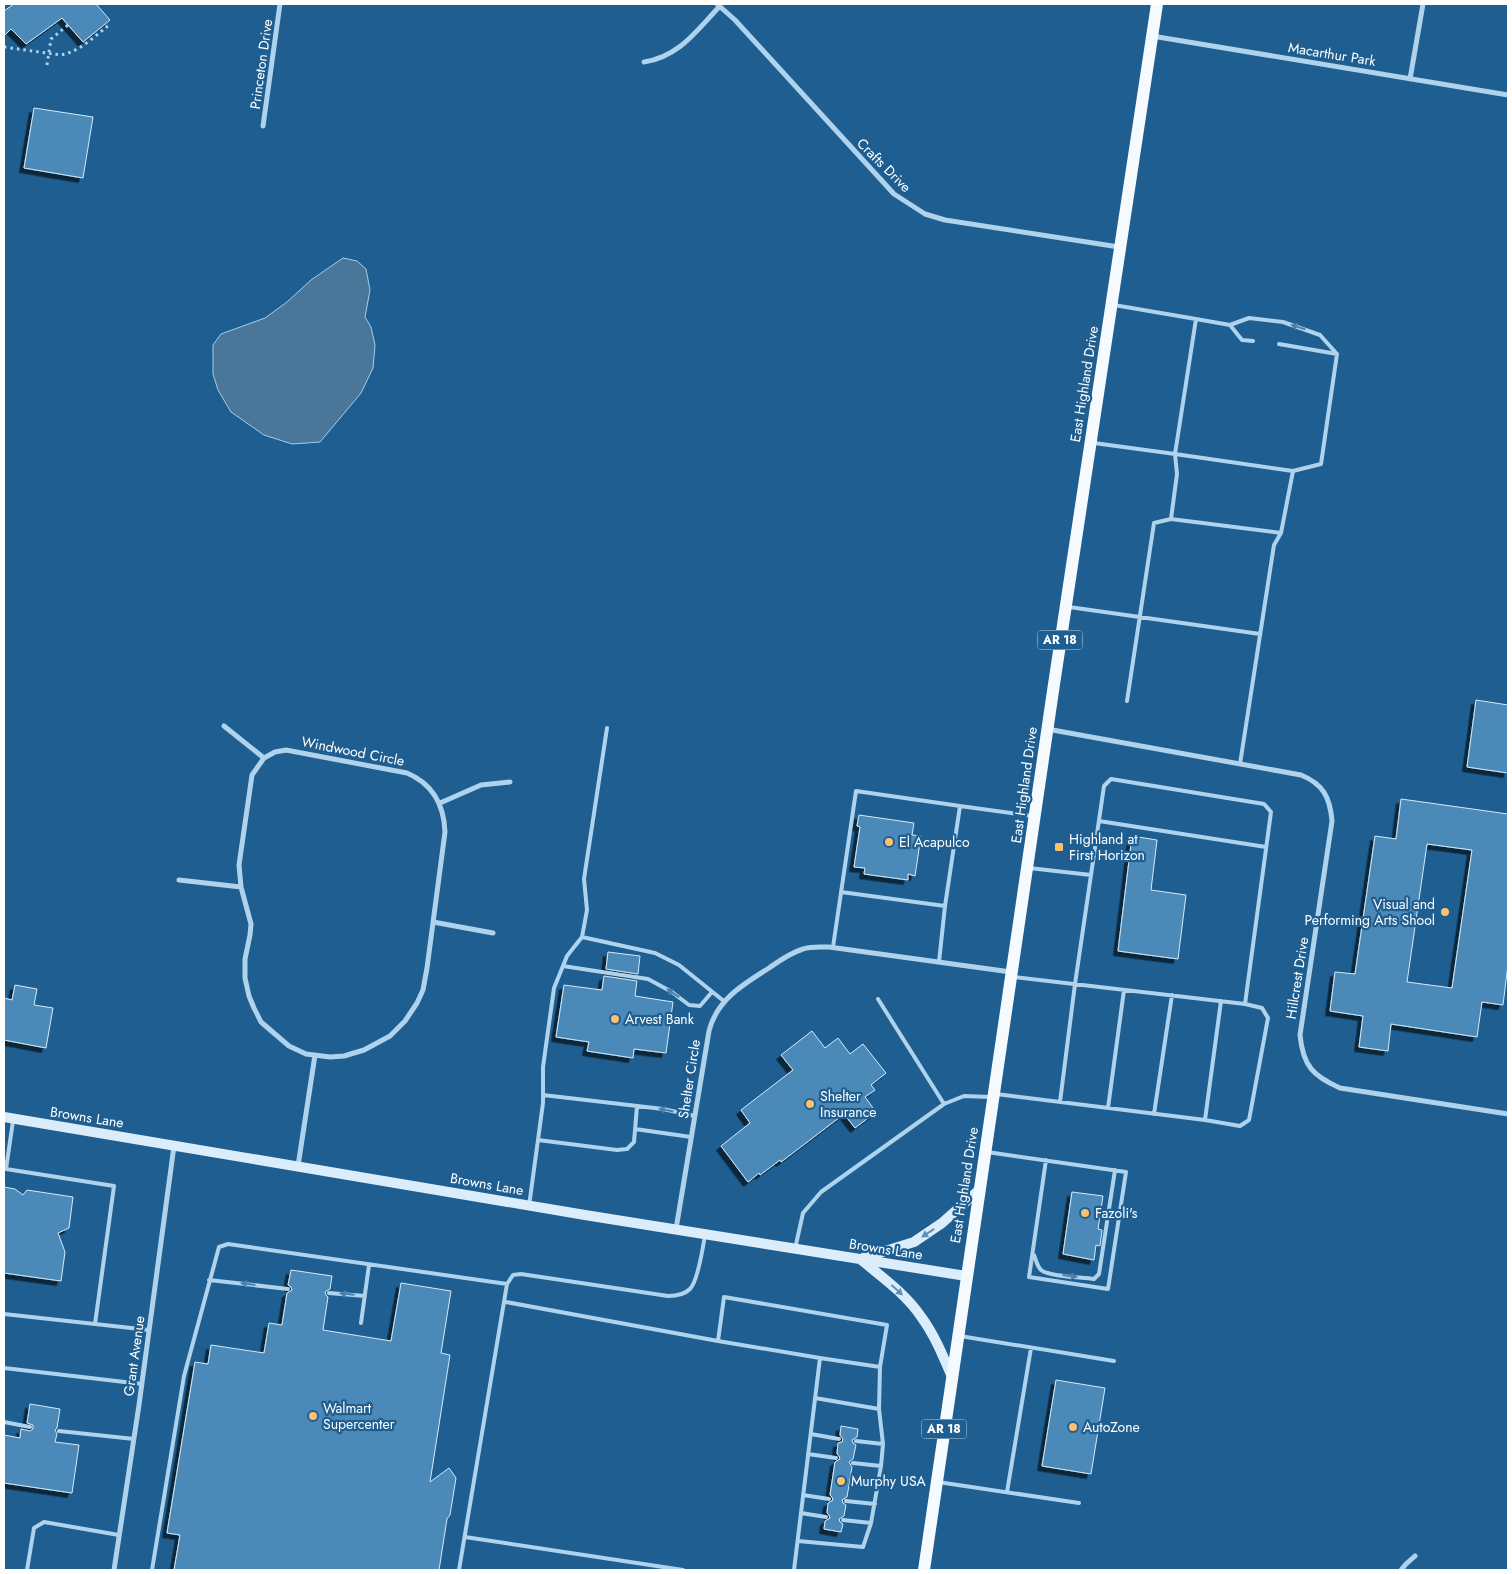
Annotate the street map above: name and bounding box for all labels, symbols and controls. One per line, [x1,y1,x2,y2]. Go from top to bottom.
street label: Princeton Drive [245,18,277,110]
street label: Macarthur Park [1287,37,1378,71]
street label: Crafts Drive [852,133,916,197]
one-way arrow [1291,323,1306,331]
street label: East Highland Drive [1065,325,1103,443]
road number: AR 18 [1038,630,1082,650]
street label: East Highland Drive [1006,726,1042,844]
street label: Windwood Circle [300,731,406,771]
place label: Highland at First Horizon [1069,829,1145,865]
place label: El Acapulco [899,832,970,852]
marker: El Acapulco [883,836,895,848]
marker: Highland at First Horizon [1053,841,1065,853]
place label: Visual and Performing Arts Shool [1304,894,1435,930]
marker: Visual and Performing Arts Shool [1439,906,1451,918]
street label: Hillcrest Drive [1281,935,1313,1021]
one-way arrow [667,989,680,998]
place label: Arvest Bank [625,1009,695,1029]
marker: Arvest Bank [609,1013,621,1025]
street label: Shelter Circle [673,1038,705,1120]
place label: Shelter Insurance [820,1086,877,1122]
marker: Shelter Insurance [804,1098,816,1110]
street label: Browns Lane [49,1101,125,1133]
one-way arrow [658,1105,674,1113]
street label: East Highland Drive [945,1126,983,1244]
street label: Browns Lane [449,1168,525,1200]
place label: Fazoli's [1095,1203,1138,1223]
marker: Fazoli's [1079,1207,1091,1219]
one-way arrow [921,1228,934,1237]
street label: Browns Lane [848,1233,924,1265]
one-way arrow [1062,1272,1078,1280]
one-way arrow [240,1280,256,1288]
one-way arrow [890,1284,902,1296]
one-way arrow [339,1290,355,1298]
street label: Grant Avenue [118,1315,150,1397]
place label: Walmart Supercenter [323,1398,395,1434]
marker: Walmart Supercenter [307,1410,319,1422]
place label: AutoZone [1083,1417,1140,1437]
road number: AR 18 [922,1420,966,1438]
marker: AutoZone [1067,1421,1079,1433]
place label: Murphy USA [851,1471,927,1491]
marker: Murphy USA [835,1475,847,1487]

